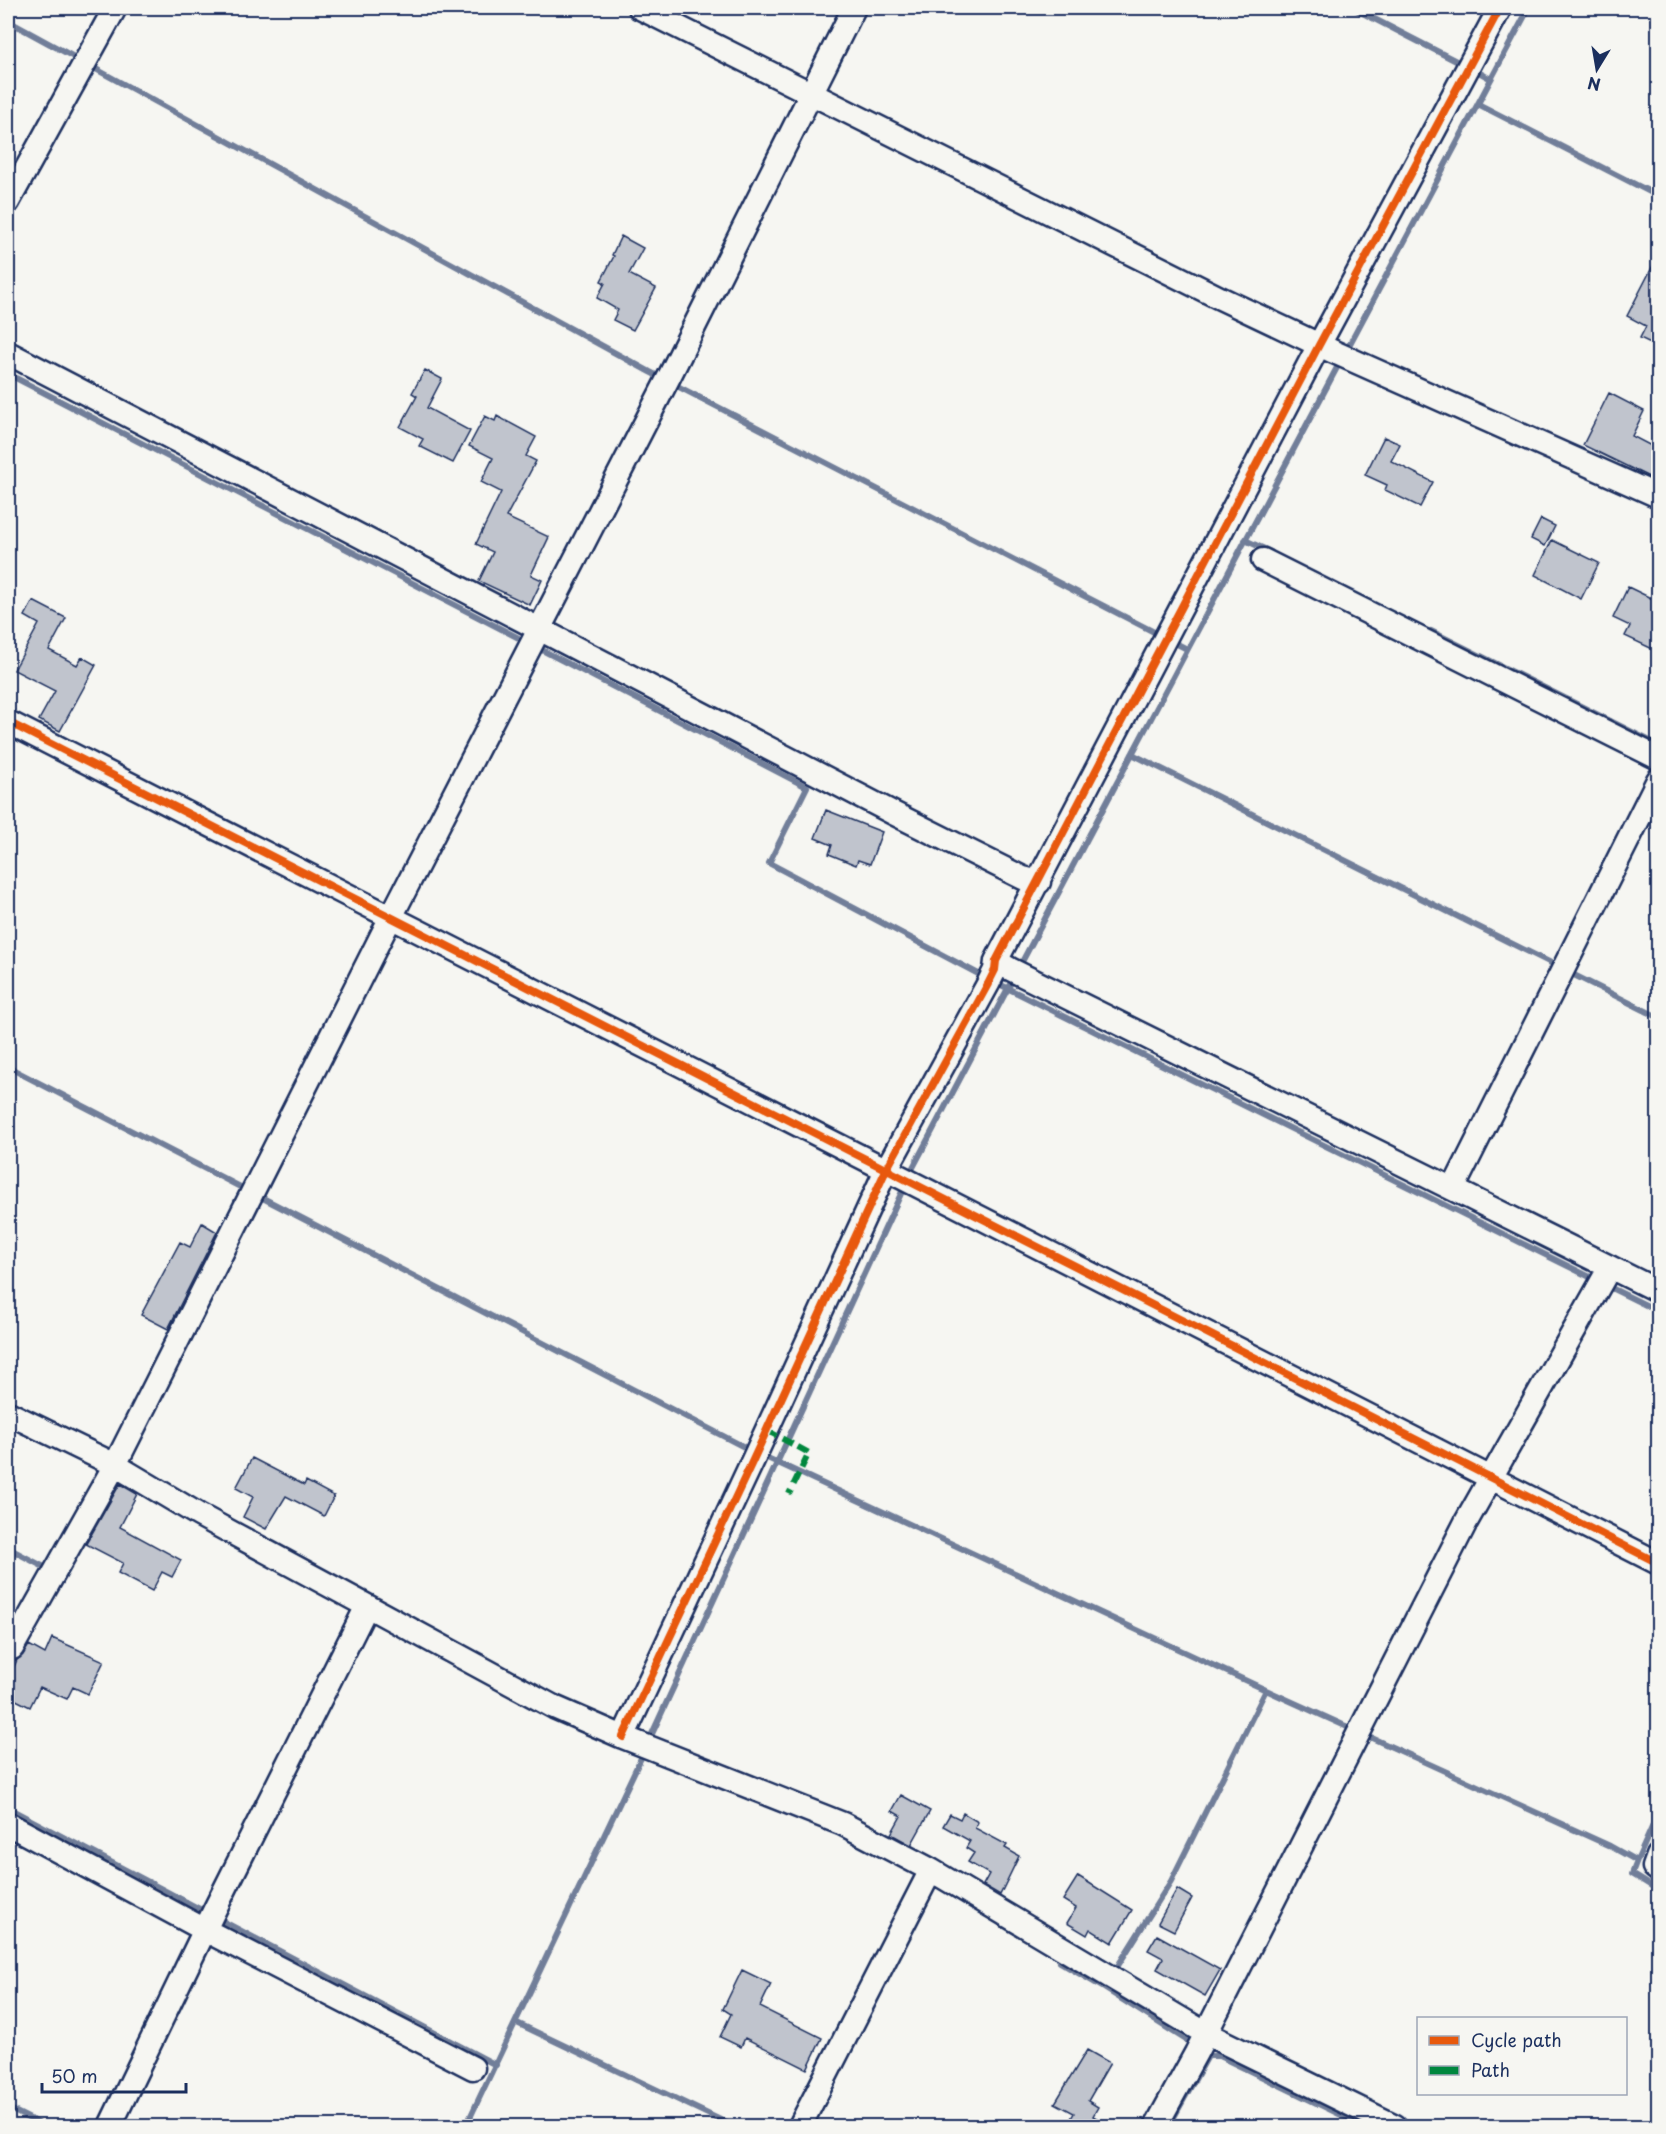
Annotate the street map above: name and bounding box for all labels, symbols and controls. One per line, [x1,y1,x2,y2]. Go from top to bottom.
north arrow [1567,39,1627,99]
text: N [1585,72,1602,98]
legend [1417,2017,1627,2095]
text: Cycle path [1471,2026,1562,2053]
scale bar [42,2056,186,2094]
text: Path [1471,2056,1510,2083]
text: 50 m [51,2062,98,2089]

